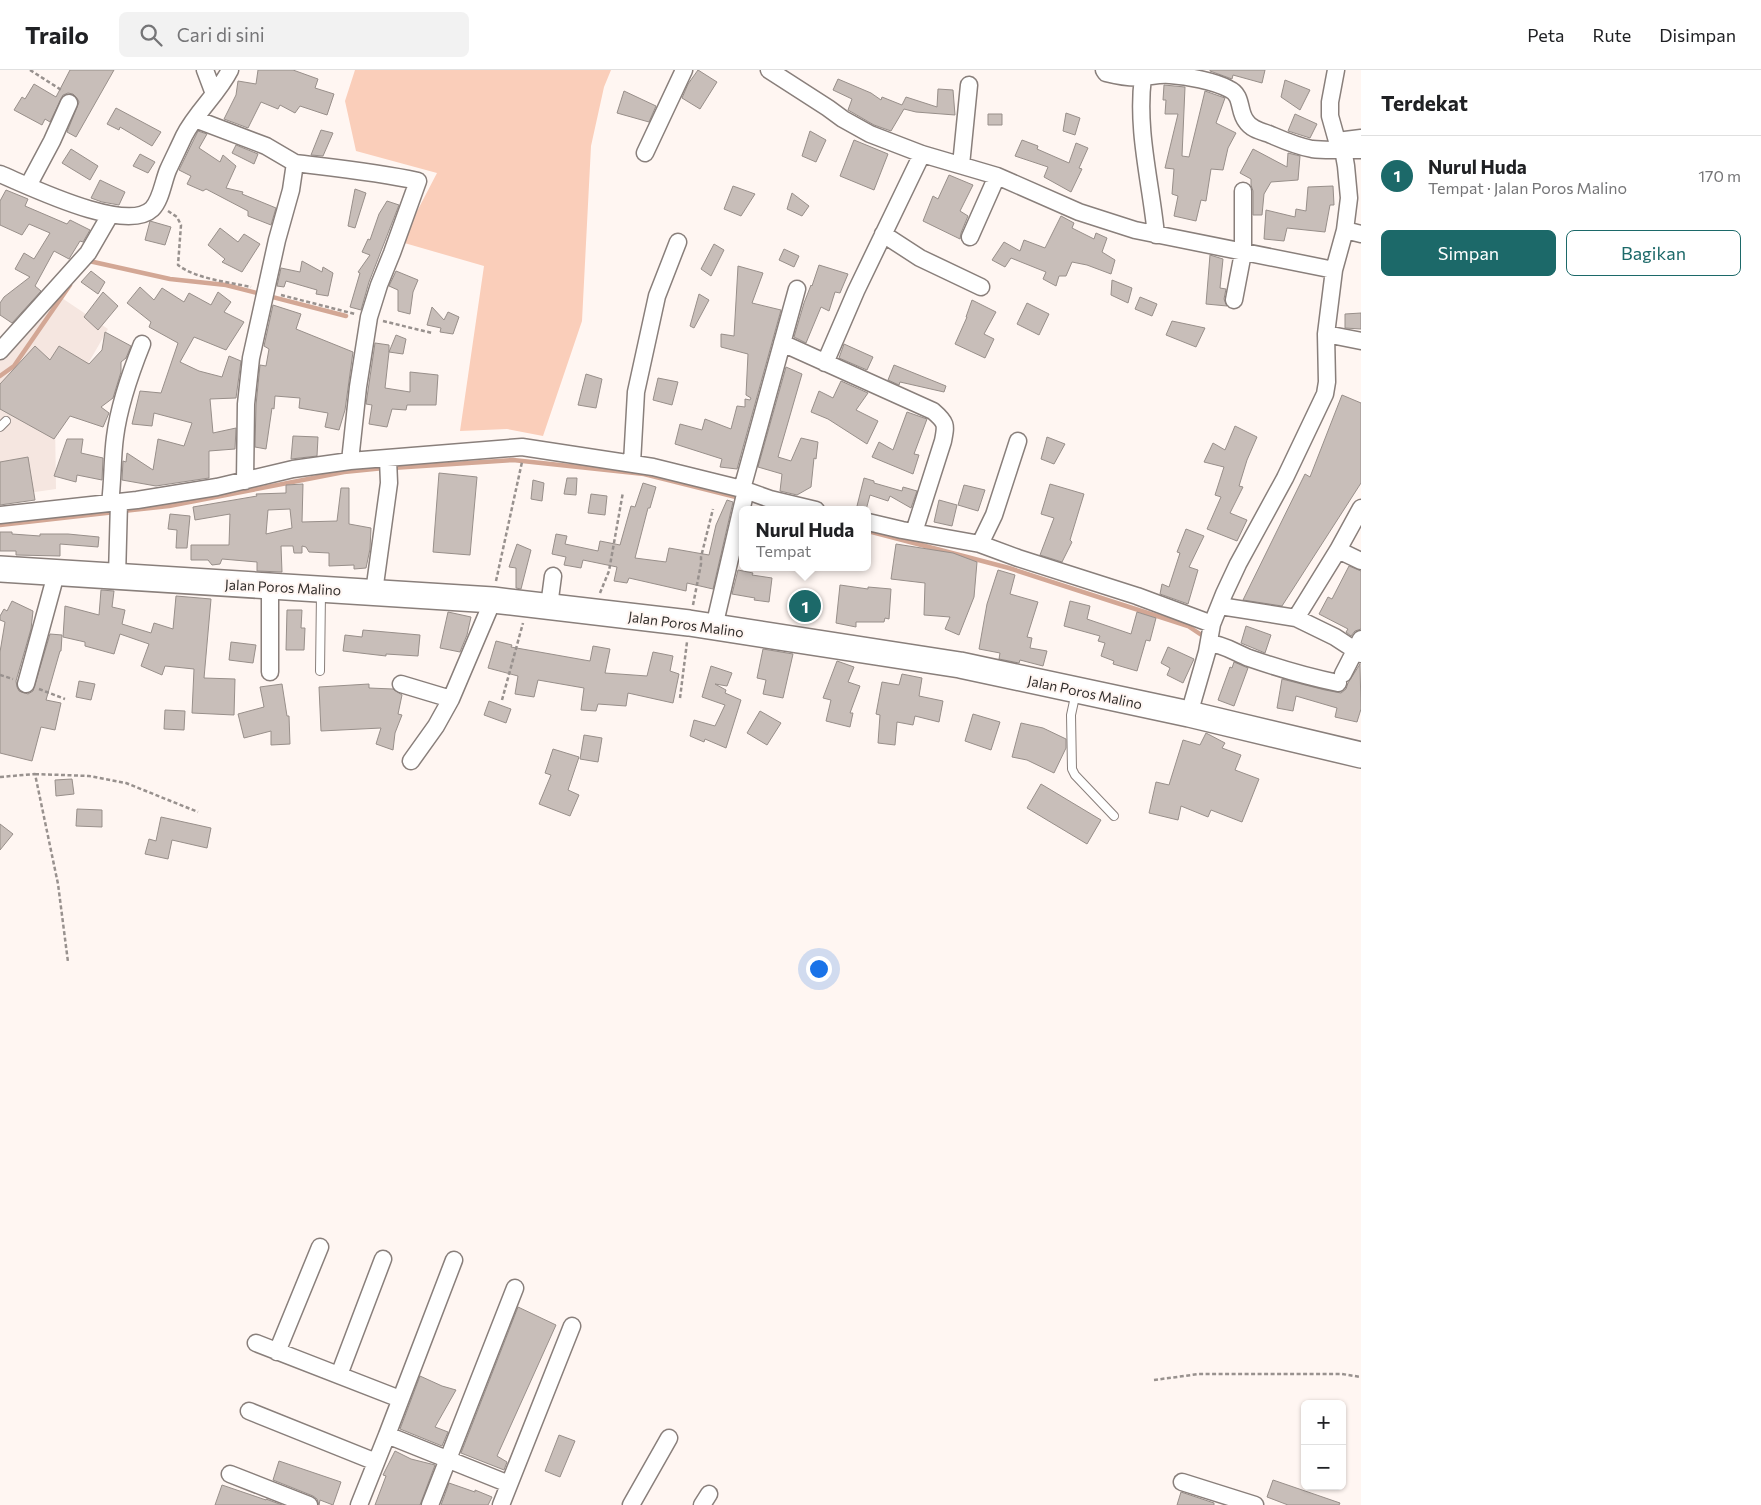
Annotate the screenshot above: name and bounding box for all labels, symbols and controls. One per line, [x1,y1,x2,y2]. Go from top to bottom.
search box [119,12,469,57]
text: Trailo [25,20,89,49]
icon: search [137,21,165,49]
text: Cari di sini [177,23,265,46]
text: Peta [1527,24,1564,46]
text: Rute [1592,24,1631,46]
text: Disimpan [1659,24,1736,46]
text: Terdekat [1381,90,1468,115]
text: Nurul Huda [1428,155,1527,178]
text: 1 [1393,166,1401,185]
text: 170 m [1698,166,1741,185]
text: Tempat · Jalan Poros Malino [1428,178,1627,197]
button: Simpan [1381,230,1556,276]
button: Bagikan [1566,230,1741,276]
popup [739,506,871,571]
text: Nurul Huda [756,518,854,541]
text: Tempat [756,541,811,560]
street label: Jalan Poros Malino [224,575,342,599]
pin: 1 [789,587,821,625]
street label: Jalan Poros Malino [627,607,745,641]
street label: Jalan Poros Malino [1026,672,1144,712]
your location [806,956,832,982]
map controls [1301,1400,1346,1490]
button: + [1301,1400,1346,1445]
button: − [1301,1445,1346,1490]

